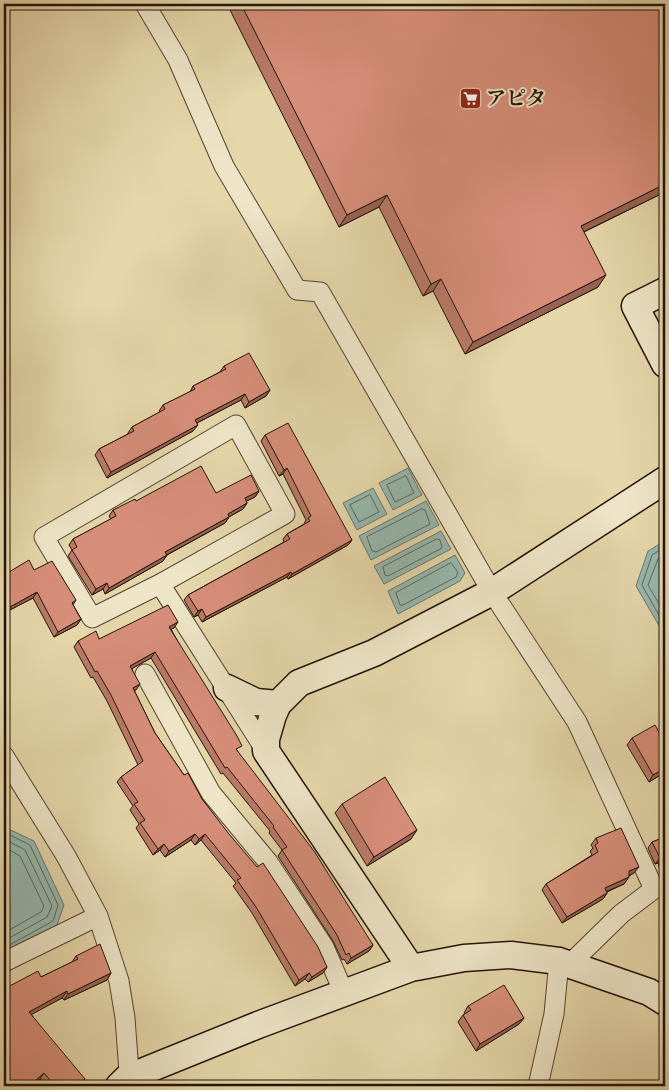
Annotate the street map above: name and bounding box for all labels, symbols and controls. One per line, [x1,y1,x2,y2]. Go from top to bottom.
place label: アピタ [486,83,546,112]
supermarket icon: アピタ [458,86,482,110]

